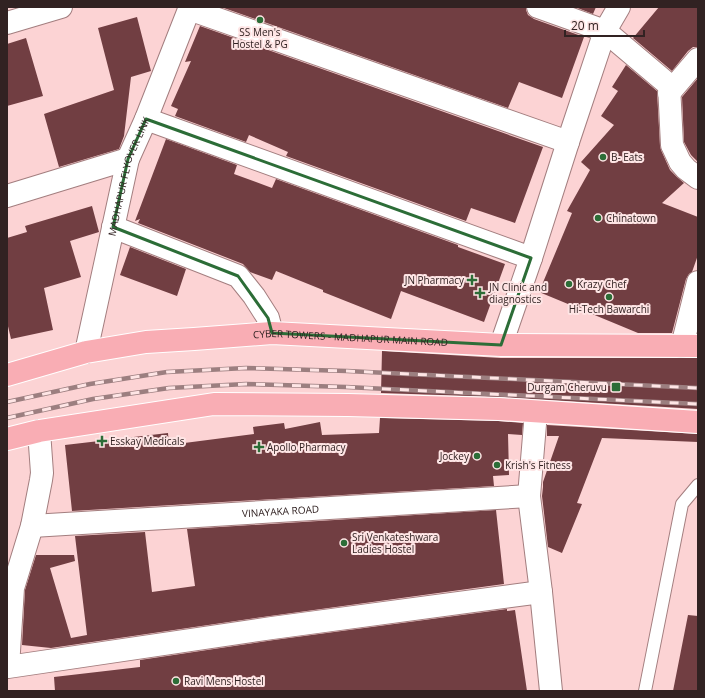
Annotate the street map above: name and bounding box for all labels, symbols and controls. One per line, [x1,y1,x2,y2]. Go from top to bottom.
scale bar [565,12,644,38]
marker: SS Men's Hostel & PG [255,15,265,25]
text: 20 m [571,17,599,34]
place label: SS Men's Hostel & PG [232,25,288,51]
street label: MADHAPUR FLYOVER LINK [104,114,153,237]
place label: B- Eats [611,150,643,164]
marker: B- Eats [598,152,608,162]
place label: Chinatown [606,211,656,225]
marker: Chinatown [593,213,603,223]
place label: JN Pharmacy [404,273,465,287]
marker: JN Pharmacy [467,275,477,285]
place label: Krazy Chef [577,277,627,291]
marker: Krazy Chef [564,279,574,289]
place label: JN Clinic and diagnostics [488,280,547,306]
marker: JN Clinic and diagnostics [474,287,486,299]
marker: Hi-Tech Bawarchi [604,292,614,302]
place label: Hi-Tech Bawarchi [569,302,649,316]
street label: CYBER TOWERS - MADHAPUR MAIN ROAD [253,326,448,349]
place label: Durgam Cheruvu [527,380,607,394]
marker: Durgam Cheruvu [610,381,622,393]
place label: Esskay Medicals [110,434,185,448]
marker: Esskay Medicals [97,436,107,446]
place label: Apollo Pharmacy [267,440,347,454]
marker: Apollo Pharmacy [254,442,264,452]
place label: Jockey [439,449,470,463]
marker: Jockey [472,451,482,461]
place label: Krish's Fitness [505,458,571,472]
marker: Krish's Fitness [492,460,502,470]
street label: VINAYAKA ROAD [242,502,319,520]
place label: Sri Venkateshwara Ladies Hostel [352,530,438,556]
marker: Sri Venkateshwara Ladies Hostel [339,538,349,548]
place label: Ravi Mens Hostel [184,674,264,688]
marker: Ravi Mens Hostel [171,676,181,686]

